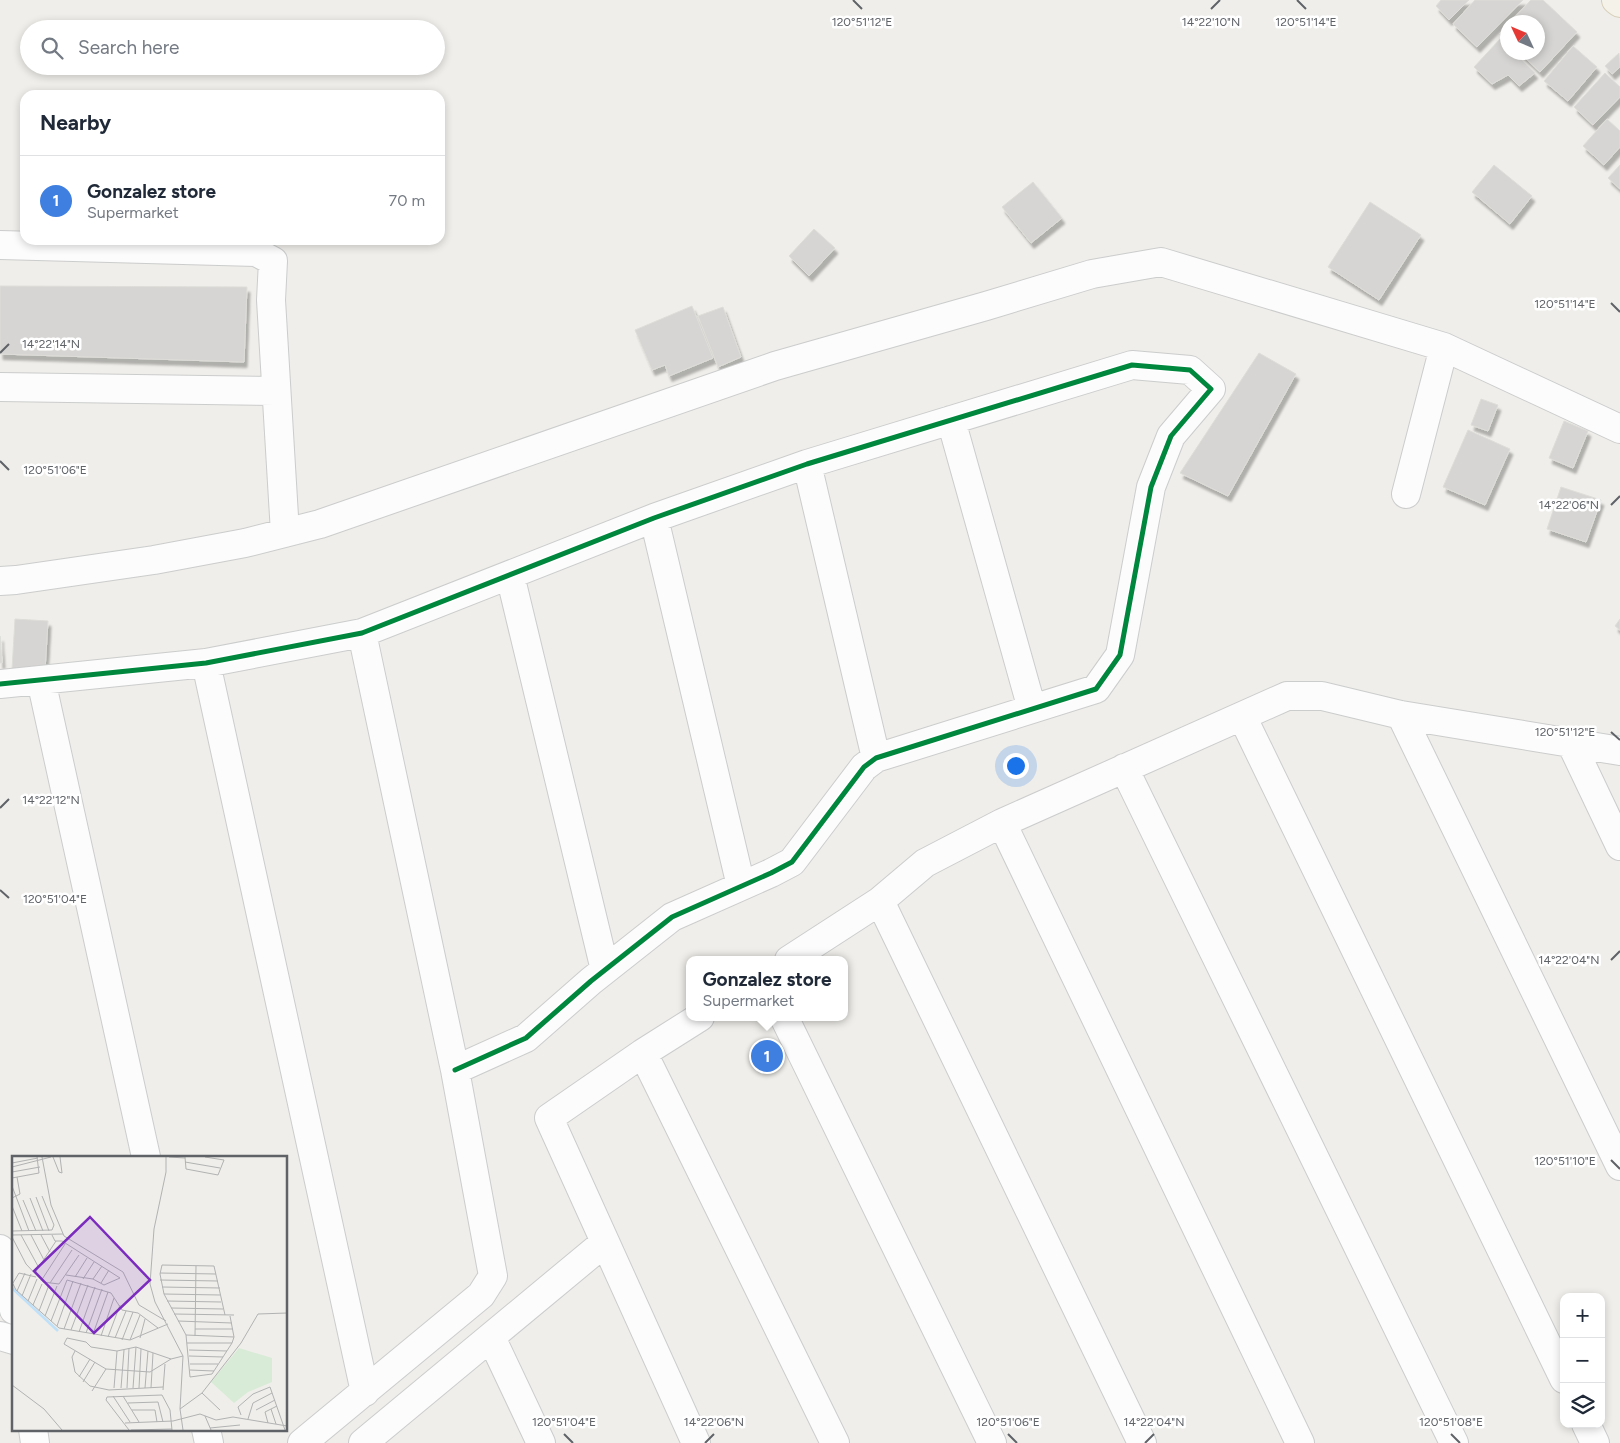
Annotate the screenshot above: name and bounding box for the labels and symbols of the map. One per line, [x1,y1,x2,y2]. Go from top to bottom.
text: 120°51'12"E [832,15,892,29]
text: 14°22'10"N [1182,15,1240,29]
text: 120°51'14"E [1275,15,1337,29]
north arrow [1500,15,1545,60]
text: 120°51'14"E [1534,297,1596,311]
text: 14°22'14"N [22,337,80,351]
text: 120°51'06"E [23,463,87,477]
text: 14°22'06"N [1539,498,1599,512]
text: 120°51'12"E [1535,725,1595,739]
your location [1003,753,1029,779]
text: 14°22'12"N [22,793,80,807]
text: 120°51'04"E [23,892,87,906]
text: 14°22'04"N [1539,953,1599,967]
pin: 1 [751,1037,783,1075]
text: 120°51'10"E [1534,1154,1596,1168]
inset map [12,1156,288,1430]
text: 120°51'04"E [532,1415,596,1429]
text: 14°22'06"N [684,1415,744,1429]
text: 120°51'06"E [976,1415,1040,1429]
text: 14°22'04"N [1124,1415,1184,1429]
text: 120°51'08"E [1419,1415,1483,1429]

